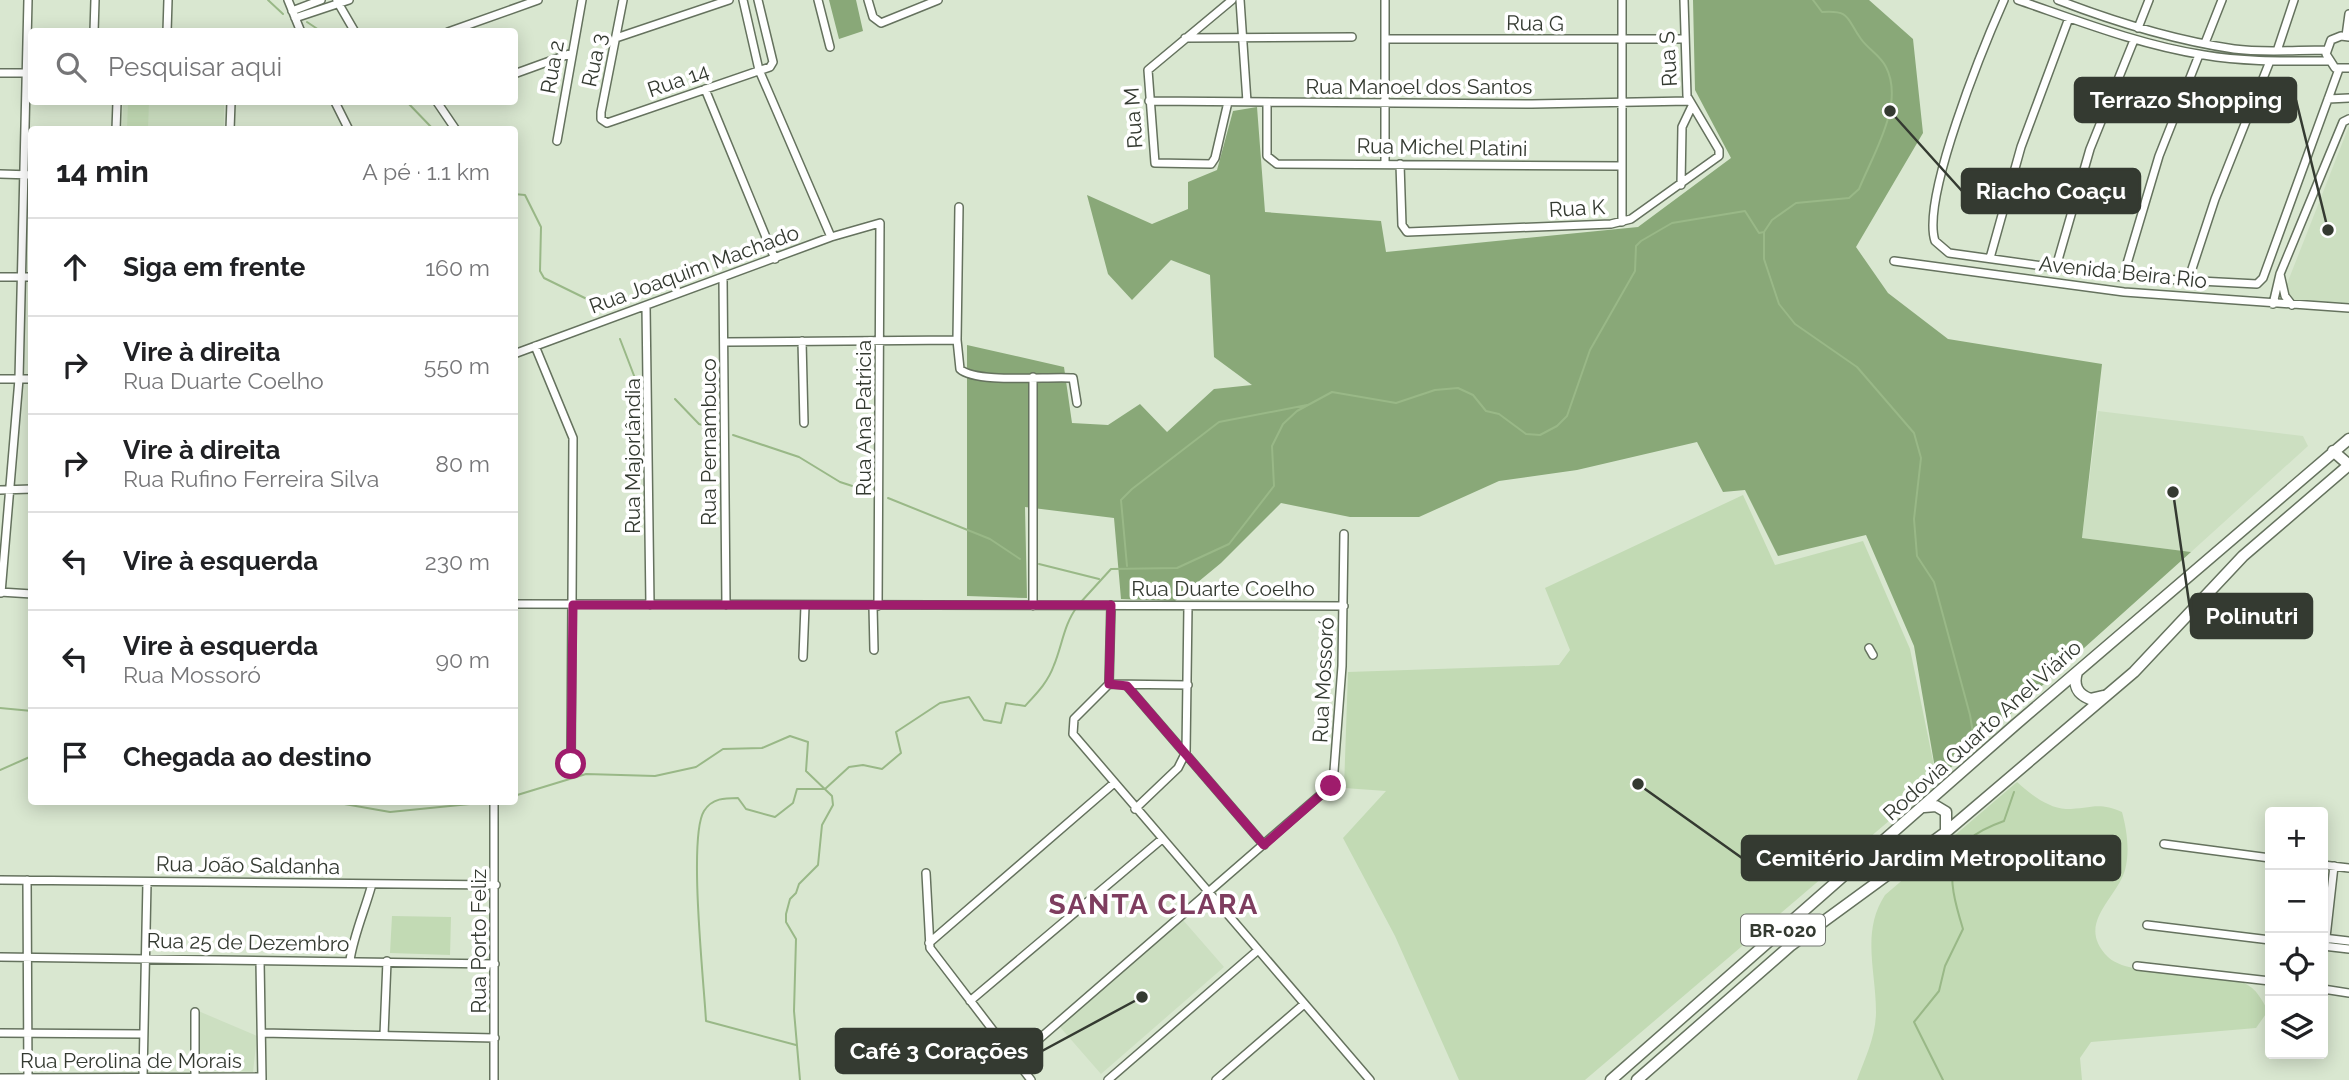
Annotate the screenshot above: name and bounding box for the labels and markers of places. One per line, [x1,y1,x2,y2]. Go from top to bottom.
callout: Terrazo Shopping [2075,78,2296,122]
callout: Riacho Coaçu [1962,169,2140,213]
callout: Polinutri [2191,594,2312,638]
callout: Cemitério Jardim Metropolitano [1742,836,2120,880]
callout: Café 3 Corações [836,1029,1042,1073]

